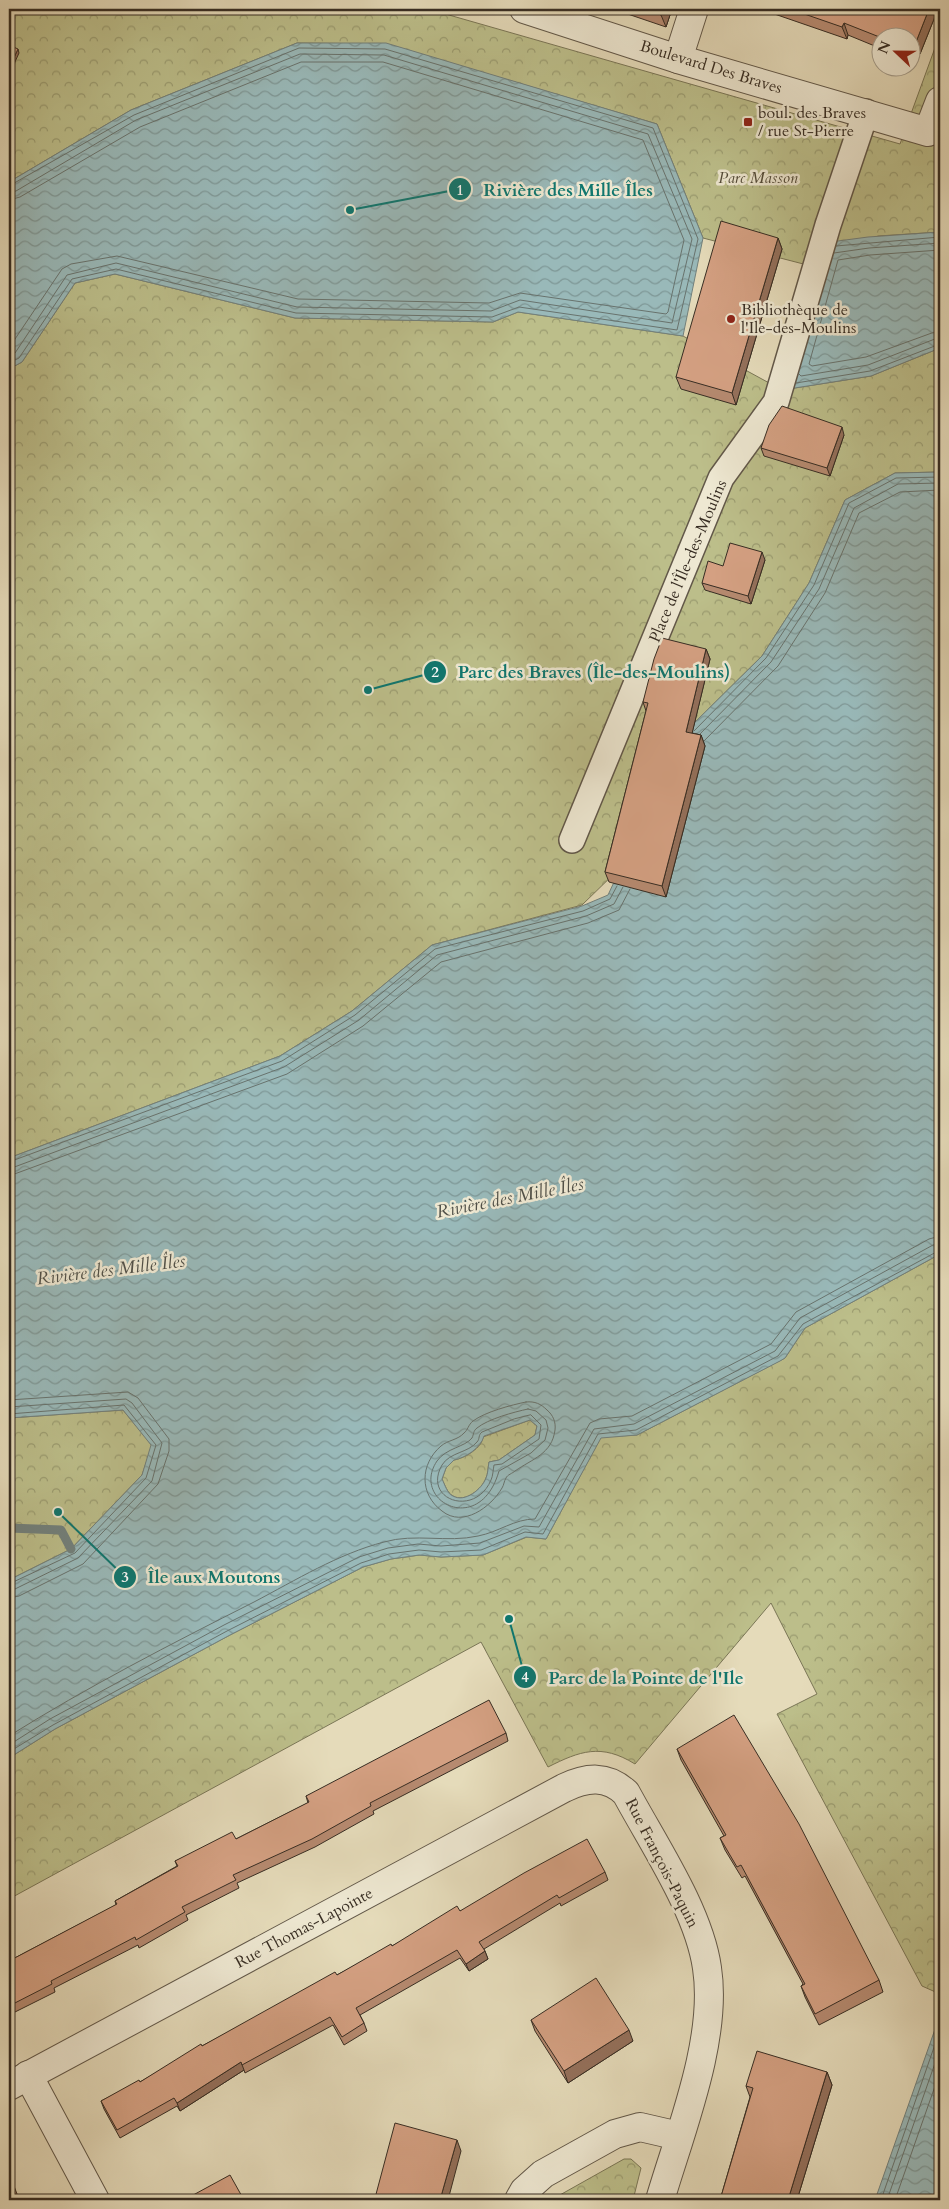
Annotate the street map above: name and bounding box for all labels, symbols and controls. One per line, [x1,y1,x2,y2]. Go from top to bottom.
north arrow [872,28,922,78]
street label: Boulevard Des Braves [637,35,785,99]
text: N [873,38,895,57]
place label: boul. des Braves / rue St-Pierre [758,102,866,142]
marker: boul. des Braves / rue St-Pierre [742,116,754,128]
park label: Parc Masson [718,167,798,189]
callout: Rivière des Mille Îles [448,173,663,206]
text: Rivière des Mille Îles [483,178,653,203]
text: 1 [456,180,464,200]
place label: Bibliothèque de l'Ile-des-Moulins [741,299,856,339]
marker: Bibliothèque de l'Ile-des-Moulins [725,313,737,325]
street label: Place de l'Île-des-Moulins [644,476,732,646]
callout: Parc des Braves (Île-des-Moulins) [422,655,740,688]
text: Parc des Braves (Île-des-Moulins) [458,660,730,685]
text: 2 [431,662,439,682]
water label: Rivière des Mille Îles [434,1171,586,1225]
water label: Rivière des Mille Îles [35,1248,187,1292]
callout: Île aux Moutons [113,1560,291,1593]
text: Île aux Moutons [148,1565,280,1590]
text: 3 [121,1567,129,1587]
callout: Parc de la Pointe de l'Ile [513,1661,753,1694]
text: Parc de la Pointe de l'Ile [548,1666,744,1691]
text: 4 [521,1667,529,1687]
street label: Rue François-Paquin [620,1794,704,1932]
street label: Rue Thomas-Lapointe [231,1882,377,1974]

